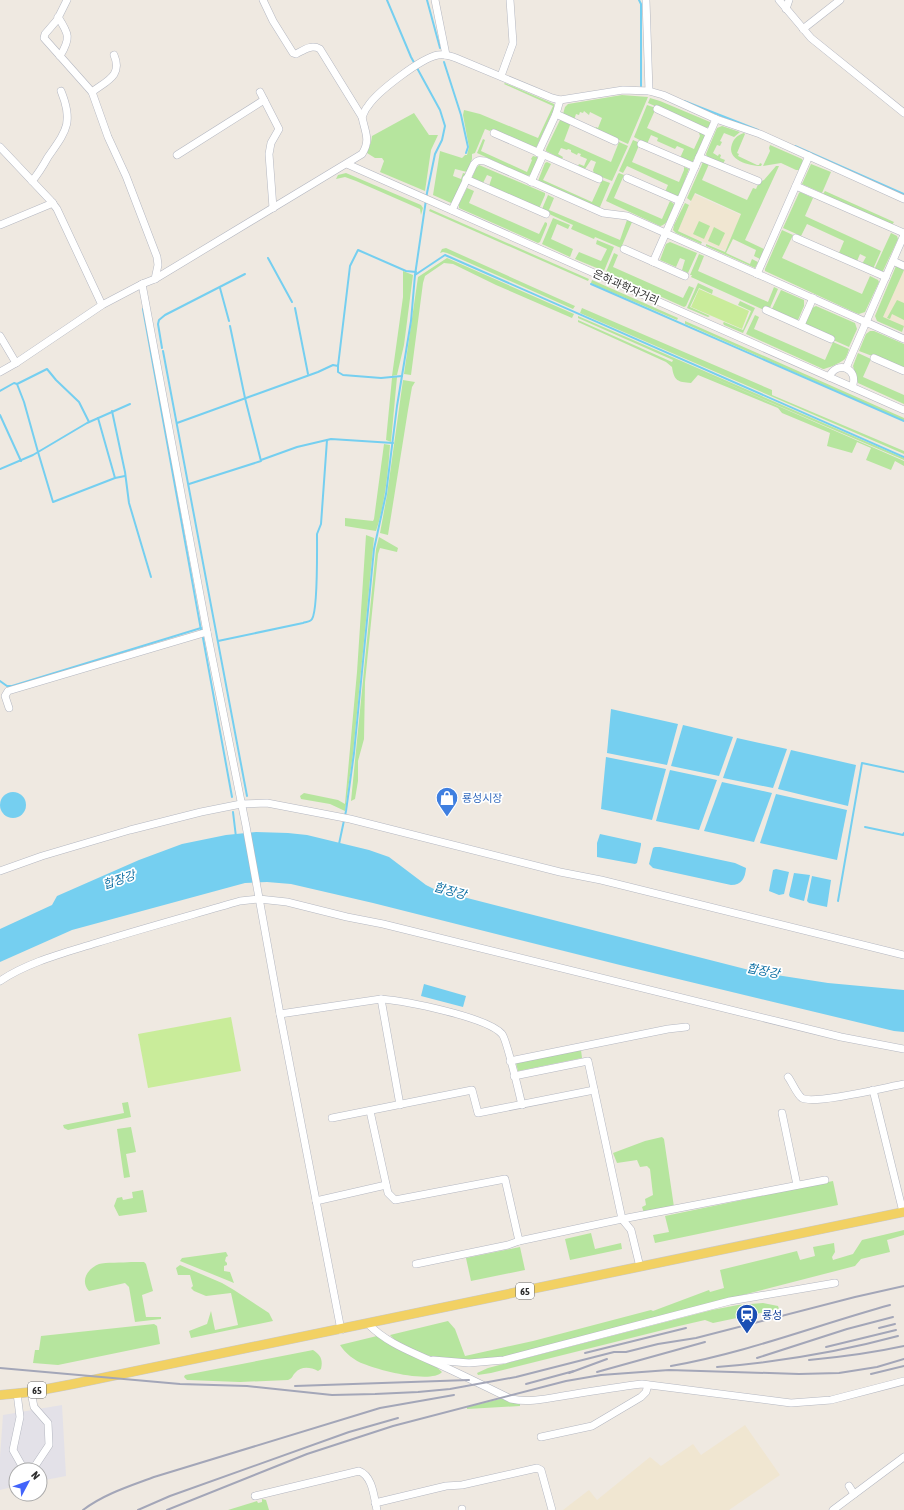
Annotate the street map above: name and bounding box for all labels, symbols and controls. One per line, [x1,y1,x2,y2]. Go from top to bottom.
street label: 은하과학자거리 [591,267,661,307]
shop icon: 룡성시장 [434,785,460,818]
place label: 룡성시장 [462,792,502,804]
water label: 합장강 [101,868,139,892]
water label: 합장강 [432,880,470,903]
water label: 합장강 [745,961,783,981]
road number: 65 [516,1283,534,1299]
station icon: 룡성 [734,1302,760,1335]
place label: 룡성 [762,1309,782,1321]
road number: 65 [28,1382,46,1398]
north arrow [8,1462,48,1502]
text: N [29,1469,42,1482]

